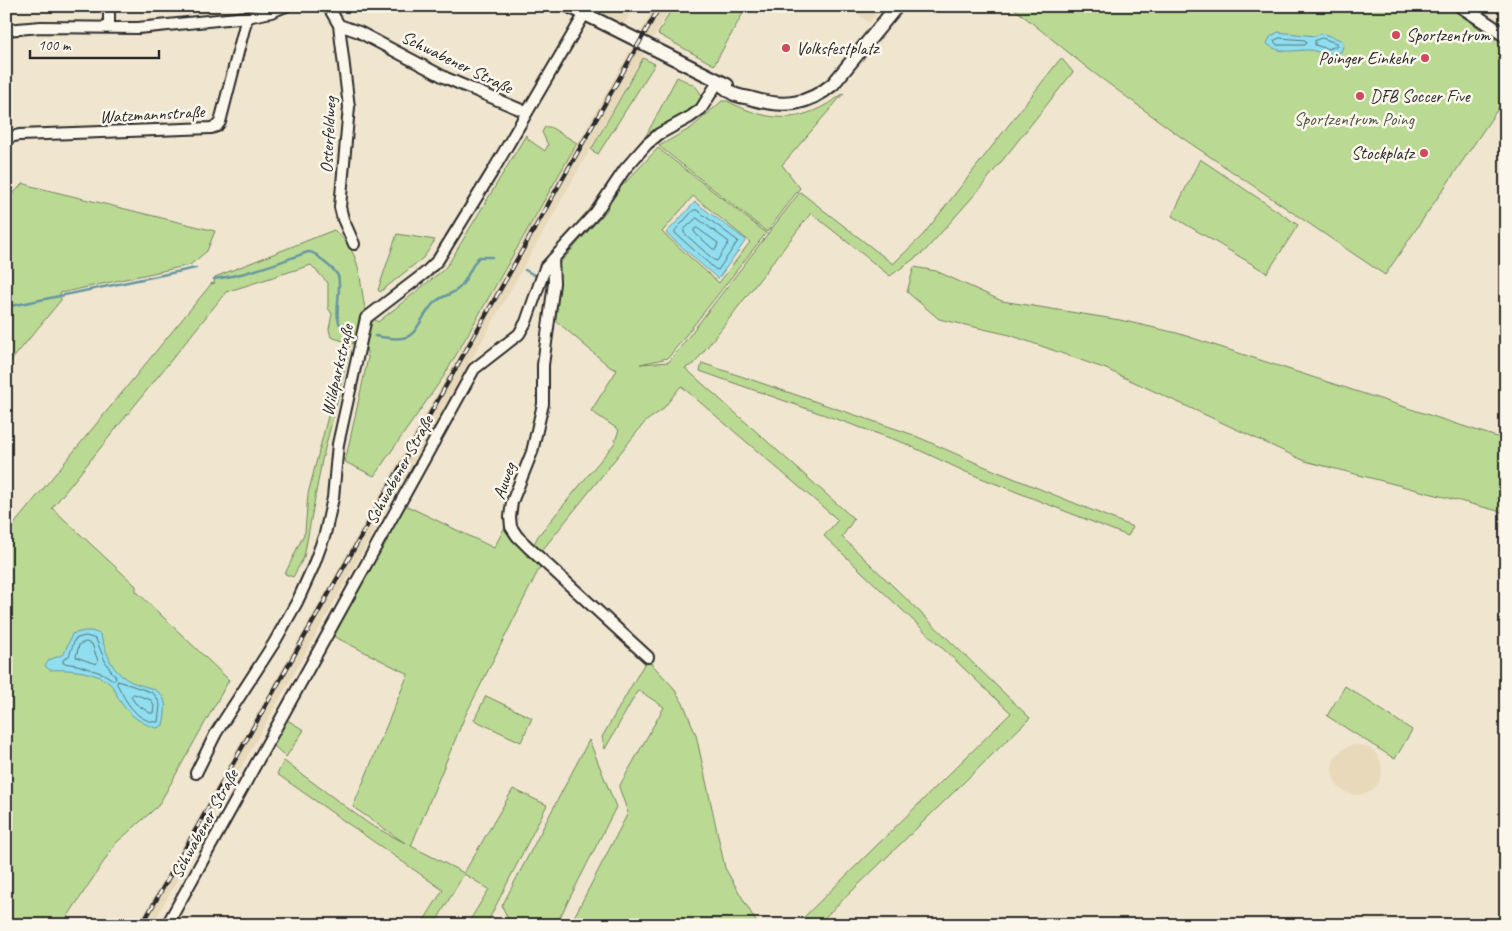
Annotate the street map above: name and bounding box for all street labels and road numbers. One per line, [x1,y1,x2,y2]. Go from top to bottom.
street label: Schwabener Straße [398,26,517,99]
street label: Osterfeldweg [315,95,341,174]
street label: Watzmannstraße [99,100,206,128]
street label: Wildparkstraße [316,321,358,418]
street label: Schwabener Straße [360,411,439,528]
street label: Auweg [488,458,521,502]
street label: Schwabener Straße [165,765,244,882]

